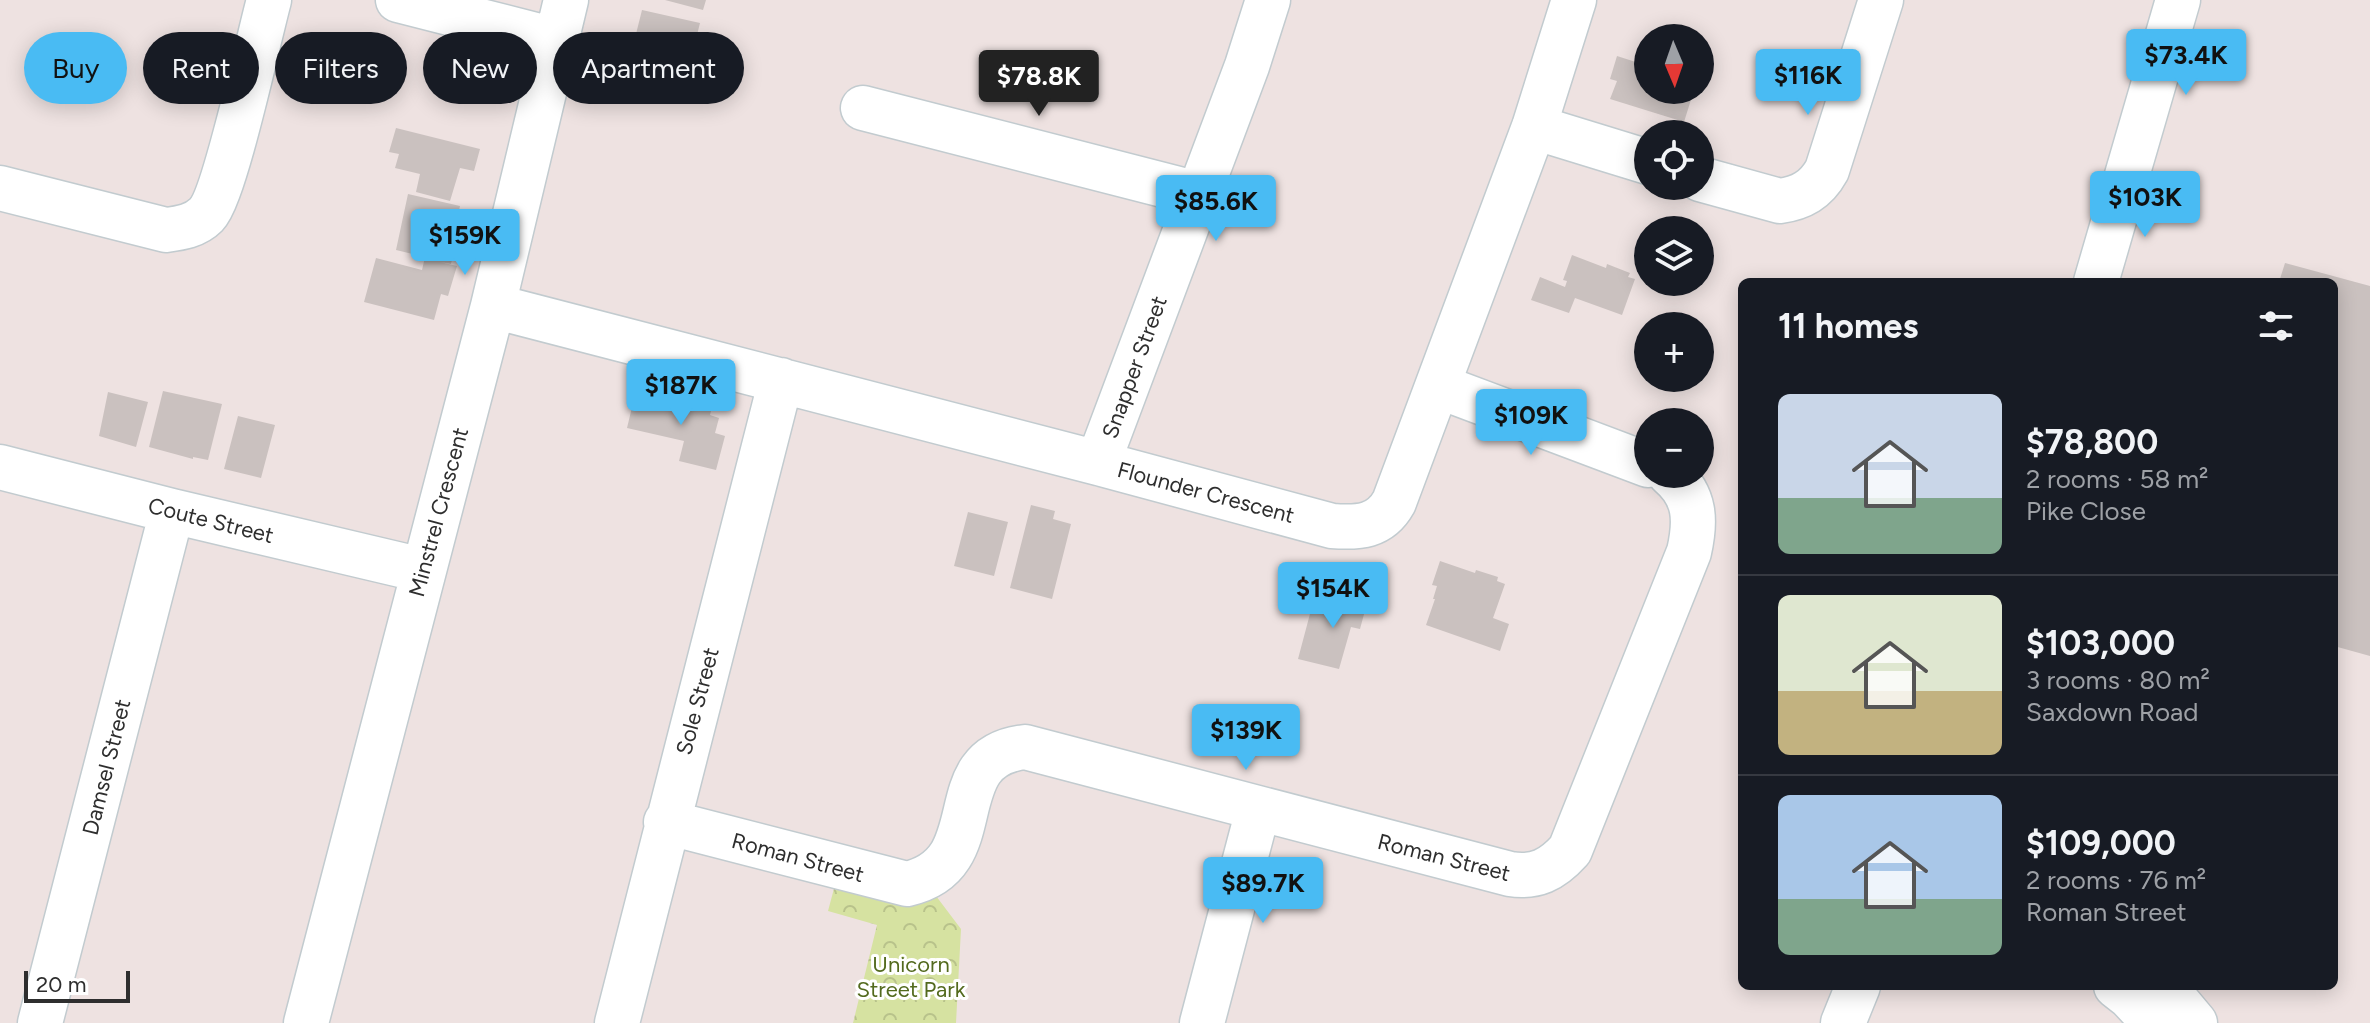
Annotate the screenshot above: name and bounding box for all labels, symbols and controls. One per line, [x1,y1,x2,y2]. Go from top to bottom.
north arrow [1634,24,1714,104]
map controls [1634,24,1714,488]
pin: $73.4K [2121,29,2251,97]
chip: Buy [24,32,127,104]
chip: Rent [143,32,259,104]
chip: Filters [275,32,407,104]
chip: New [423,32,537,104]
chip: Apartment [553,32,744,104]
text: $73.4K [2144,39,2228,71]
pin: $116K [1752,49,1864,117]
pin: $78.8K [974,50,1104,118]
text: $116K [1774,59,1842,91]
text: $78.8K [997,60,1081,92]
button: locate [1634,120,1714,200]
pin: $103K [2089,171,2201,239]
pin: $85.6K [1151,175,1281,243]
text: $103K [2108,181,2182,213]
text: $85.6K [1174,185,1258,217]
pin: $159K [409,209,521,277]
button: layers [1634,216,1714,296]
text: $159K [429,219,501,251]
street label: Snapper Street [1096,292,1173,442]
icon: filters [2254,304,2298,348]
text: 11 homes [1778,306,1918,347]
button: + [1634,312,1714,392]
pin: $187K [625,359,737,427]
text: $187K [644,369,718,401]
pin: $109K [1475,389,1587,457]
text: $109K [1494,399,1568,431]
button: − [1634,408,1714,488]
text: $78,800 [2026,422,2158,463]
street label: Minstrel Crescent [403,424,474,600]
icon: home [1842,426,1938,522]
street label: Flounder Crescent [1114,456,1297,529]
text: 2 rooms · 58 m² [2026,463,2208,495]
street label: Coute Street [145,492,276,549]
text: Pike Close [2026,495,2146,527]
pin: $154K [1277,562,1389,630]
text: $154K [1296,572,1370,604]
text: $103,000 [2026,623,2175,664]
icon: home [1842,627,1938,723]
street label: Sole Street [670,644,725,758]
text: 3 rooms · 80 m² [2026,664,2210,696]
street label: Damsel Street [77,696,136,838]
text: Saxdown Road [2026,696,2199,728]
pin: $139K [1190,704,1302,772]
text: $139K [1210,714,1282,746]
text: $109,000 [2026,823,2176,864]
street label: Roman Street [729,827,867,888]
icon: home [1842,827,1938,923]
street label: Roman Street [1375,828,1513,887]
pin: $89.7K [1198,857,1328,925]
text: 2 rooms · 76 m² [2026,864,2206,896]
text: $89.7K [1221,867,1305,899]
text: Roman Street [2026,896,2186,928]
park label: Unicorn Street Park [857,951,966,1003]
scale bar [24,967,130,1003]
text: 20 m [36,971,87,998]

